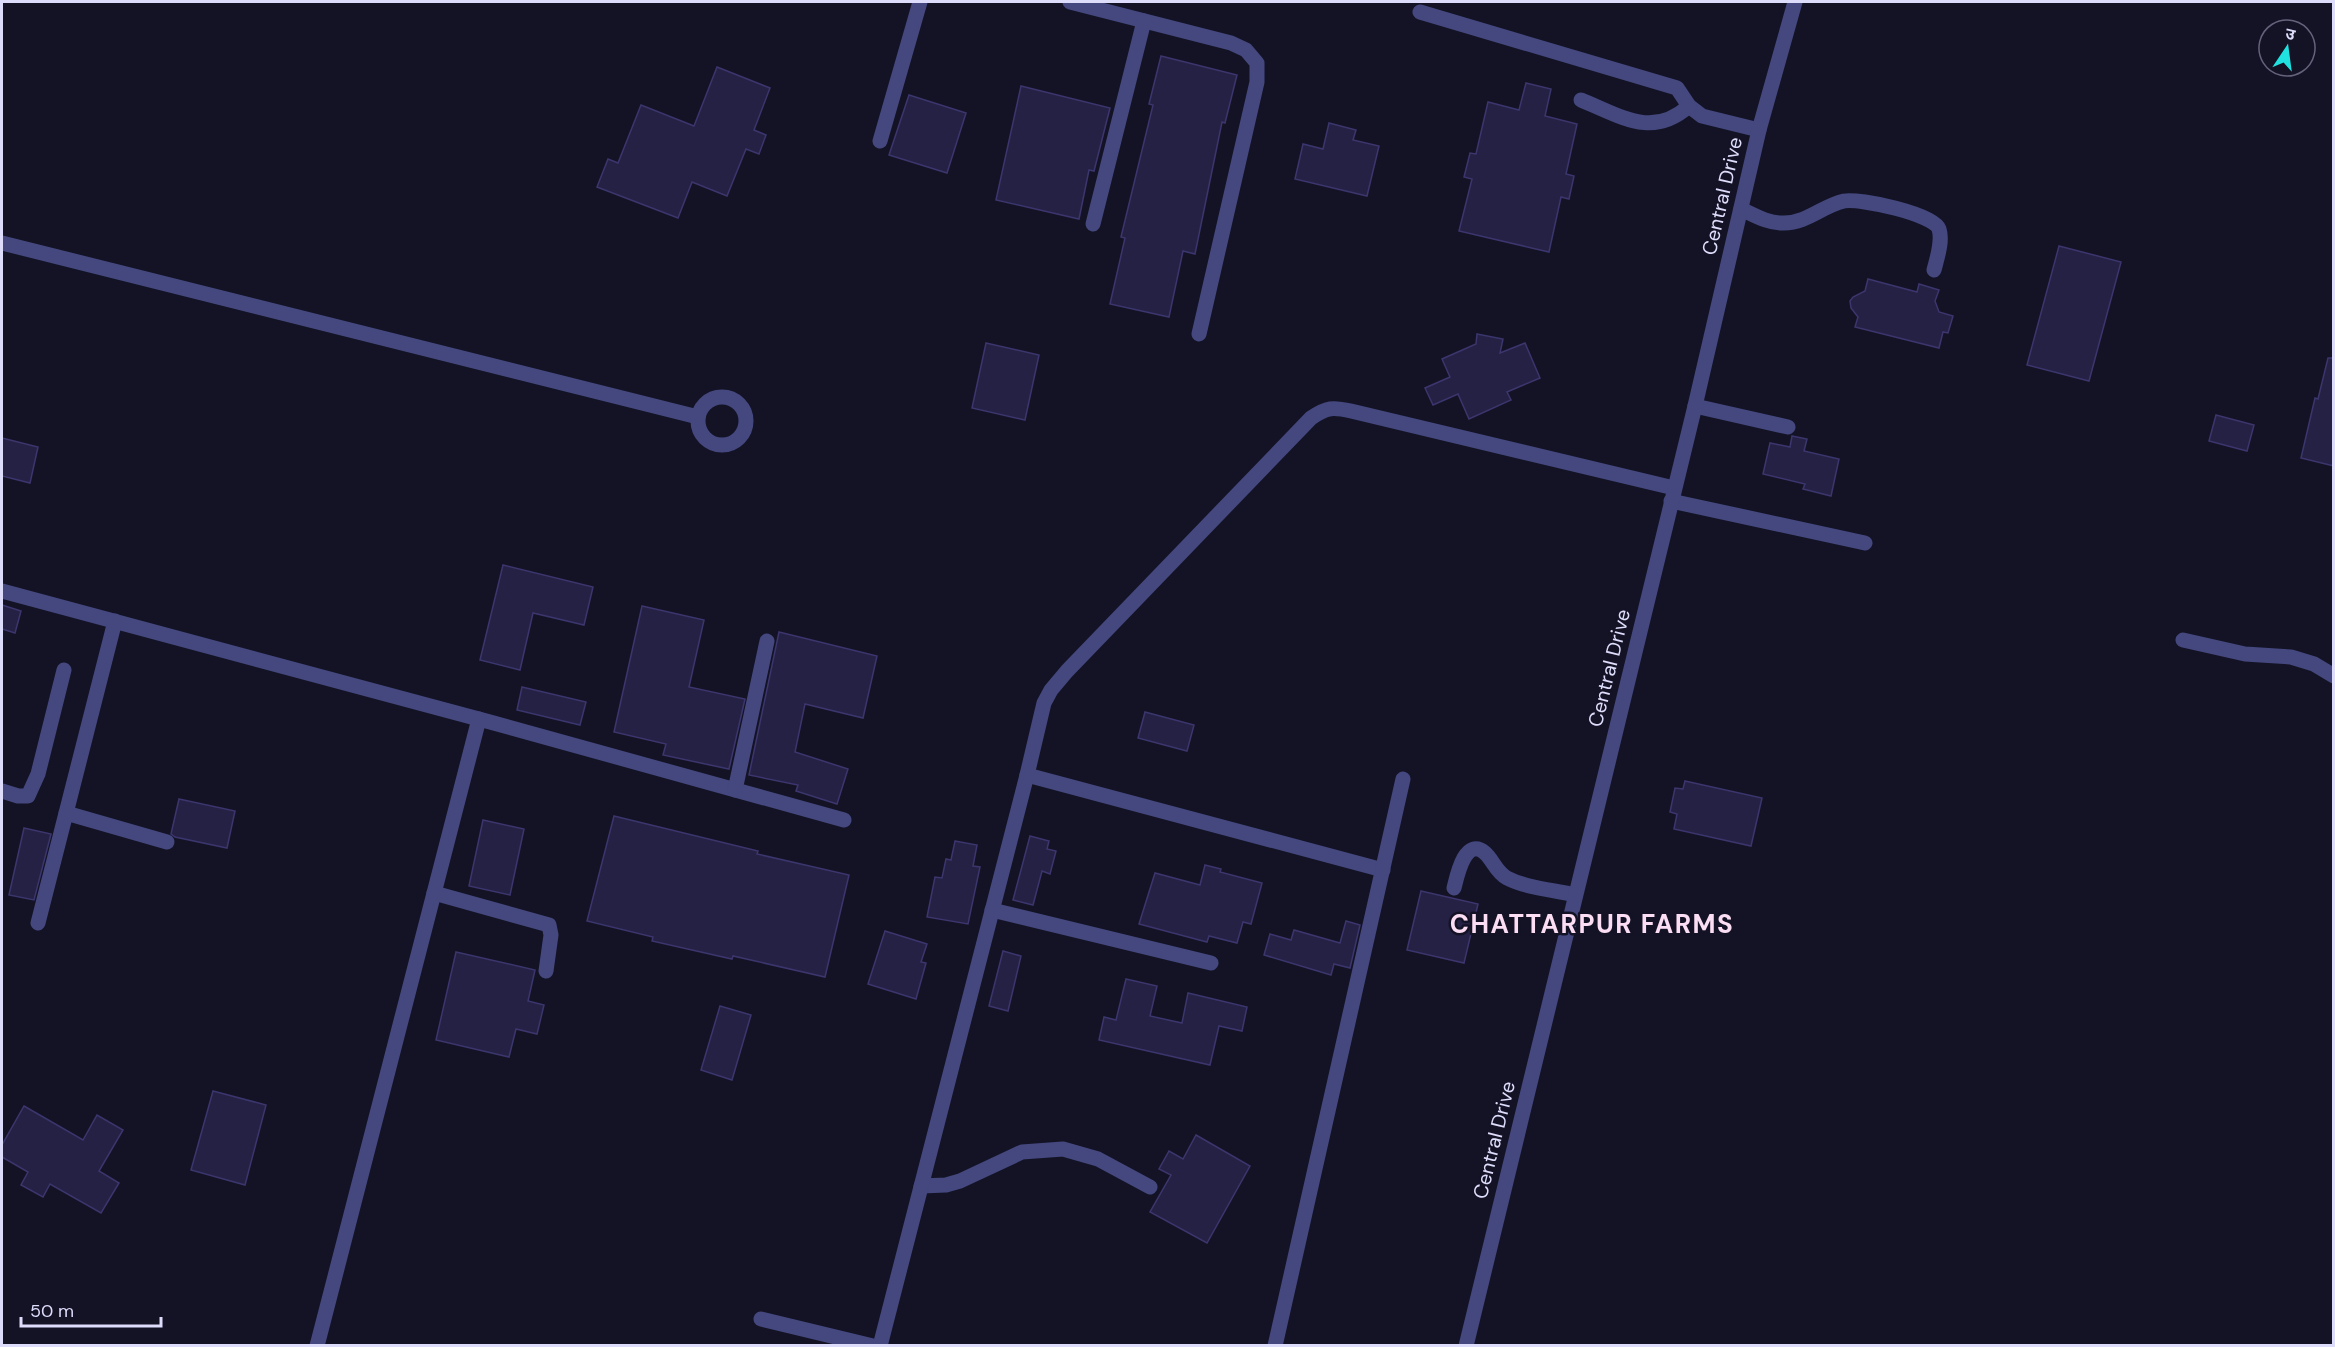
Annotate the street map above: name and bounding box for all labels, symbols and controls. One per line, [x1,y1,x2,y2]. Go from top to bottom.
north arrow [2257,18,2317,78]
text: उ [2283,23,2298,45]
street label: Central Drive [1696,134,1748,258]
street label: Central Drive [1582,606,1636,730]
district label: CHATTARPUR FARMS [1450,907,1734,941]
street label: Central Drive [1467,1078,1521,1202]
scale bar [21,1290,160,1328]
text: 50 m [30,1299,74,1323]

